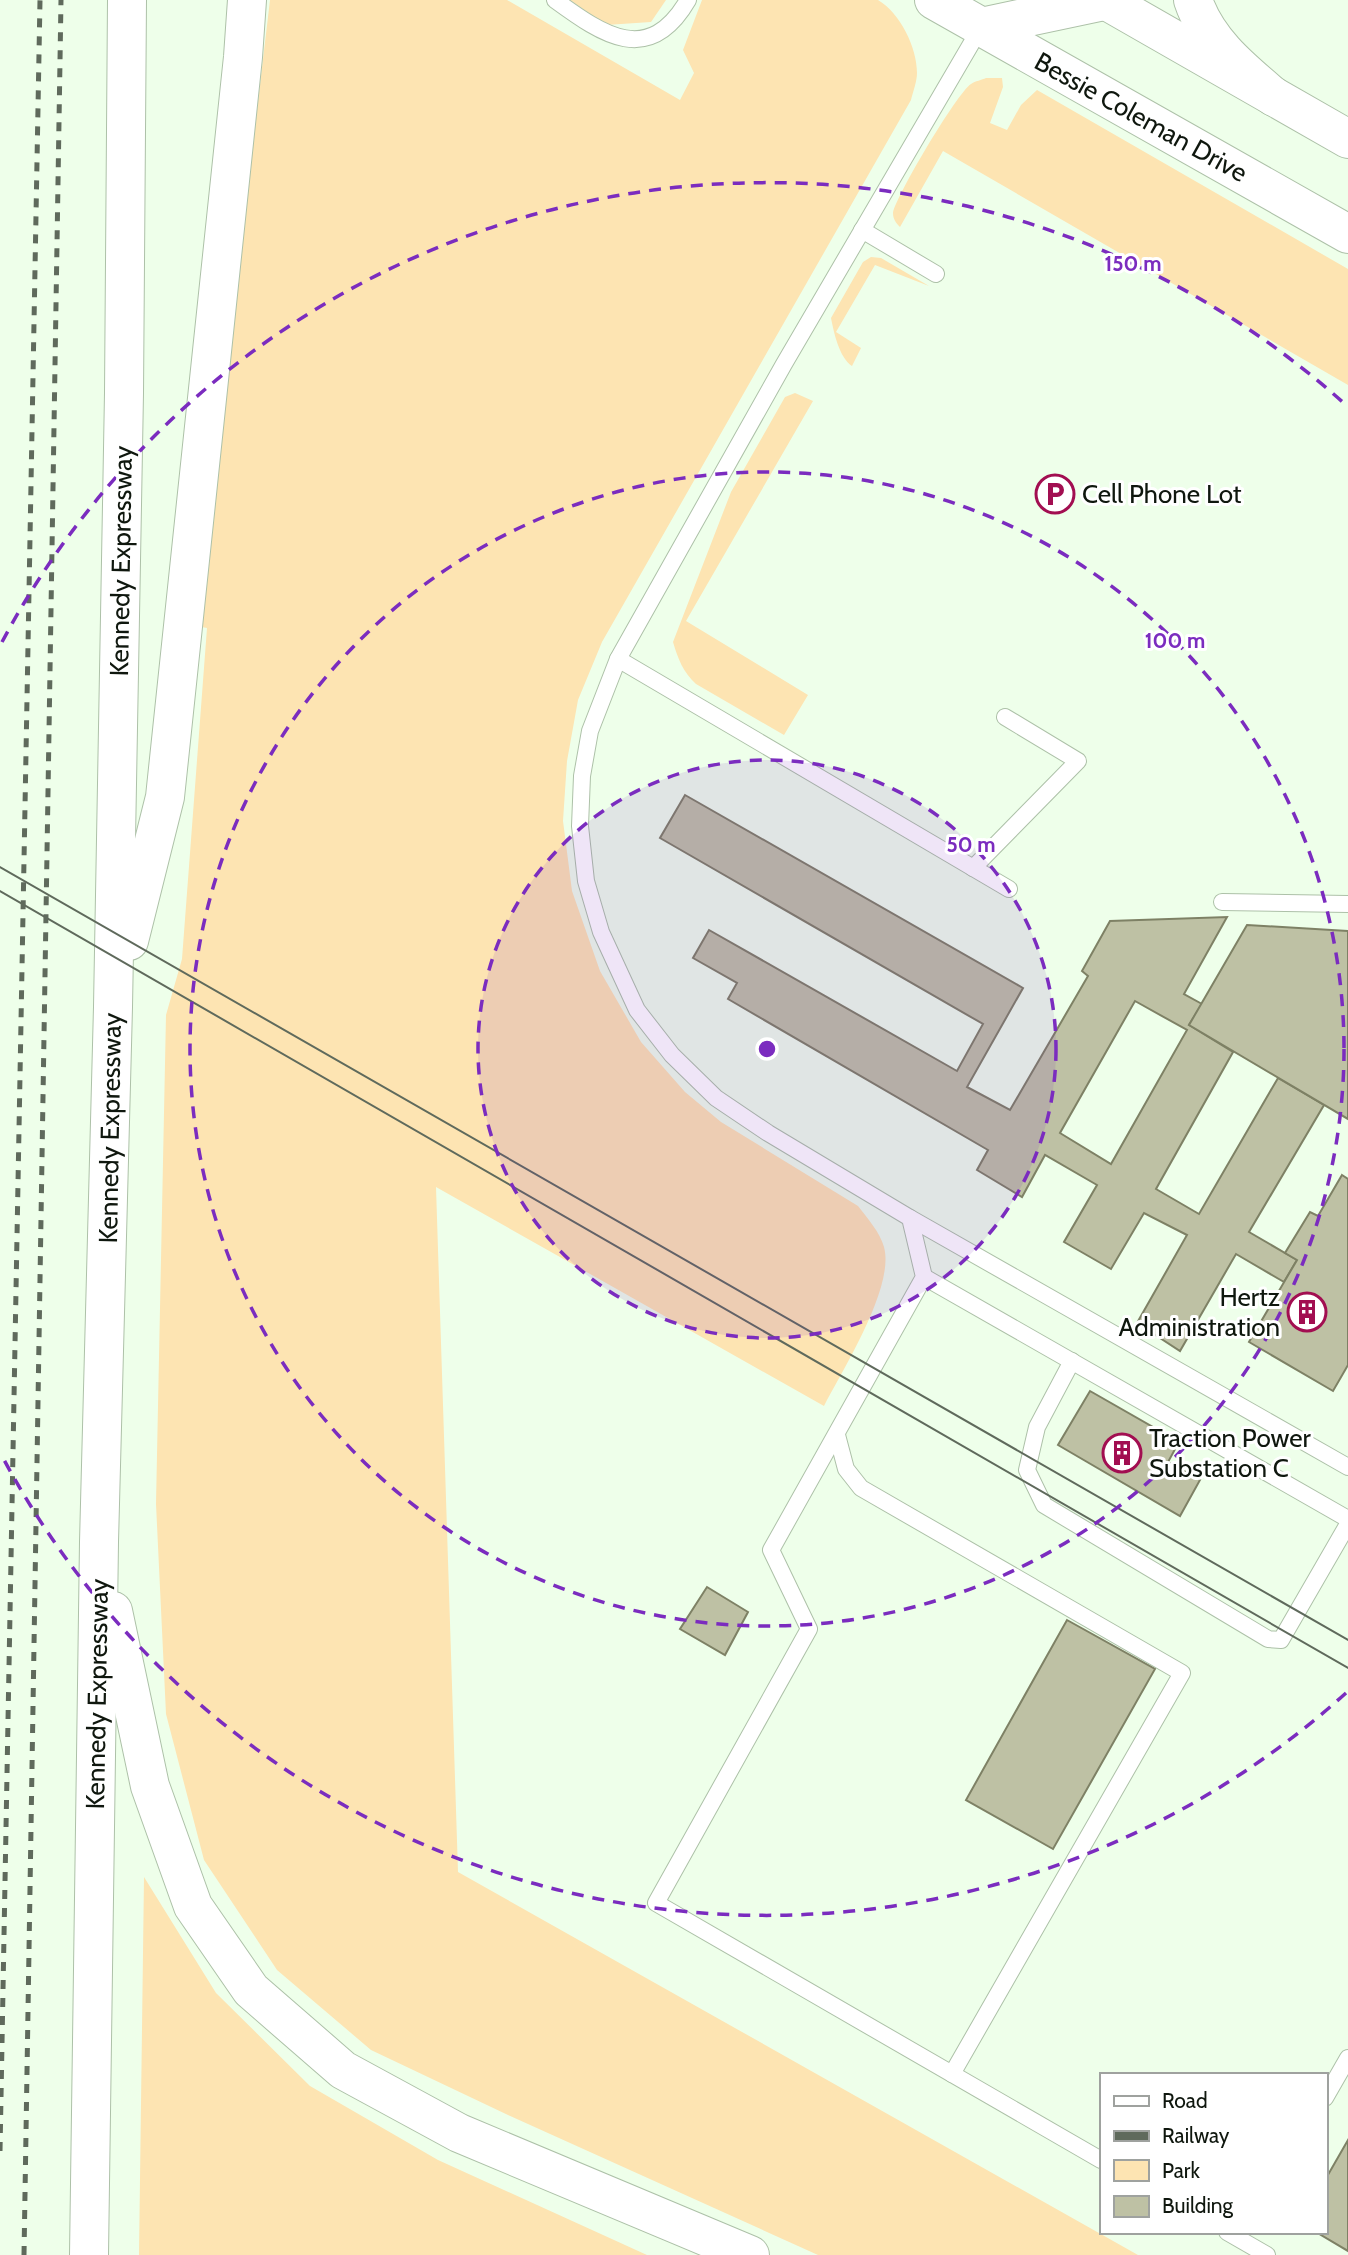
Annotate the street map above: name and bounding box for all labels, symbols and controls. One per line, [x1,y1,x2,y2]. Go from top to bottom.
street label: Bessie Coleman Drive [1029,45,1253,189]
text: 150 m [1105,251,1161,276]
street label: Kennedy Expressway [103,445,139,677]
parking icon: Cell Phone Lot [1034,473,1076,515]
place label: Cell Phone Lot [1082,478,1242,510]
text: 100 m [1145,628,1205,653]
text: 50 m [946,832,996,857]
street label: Kennedy Expressway [92,1012,128,1244]
centre of rings [755,1037,779,1061]
place label: Hertz Administration [1119,1281,1280,1343]
building icon: Hertz Administration [1286,1291,1328,1333]
place label: Traction Power Substation C [1149,1422,1312,1484]
building icon: Traction Power Substation C [1101,1432,1143,1474]
street label: Kennedy Expressway [79,1578,115,1810]
legend [1100,2073,1327,2234]
text: Road [1162,2088,1208,2113]
text: Railway [1162,2123,1230,2148]
text: Park [1162,2158,1200,2183]
text: Building [1162,2193,1234,2218]

